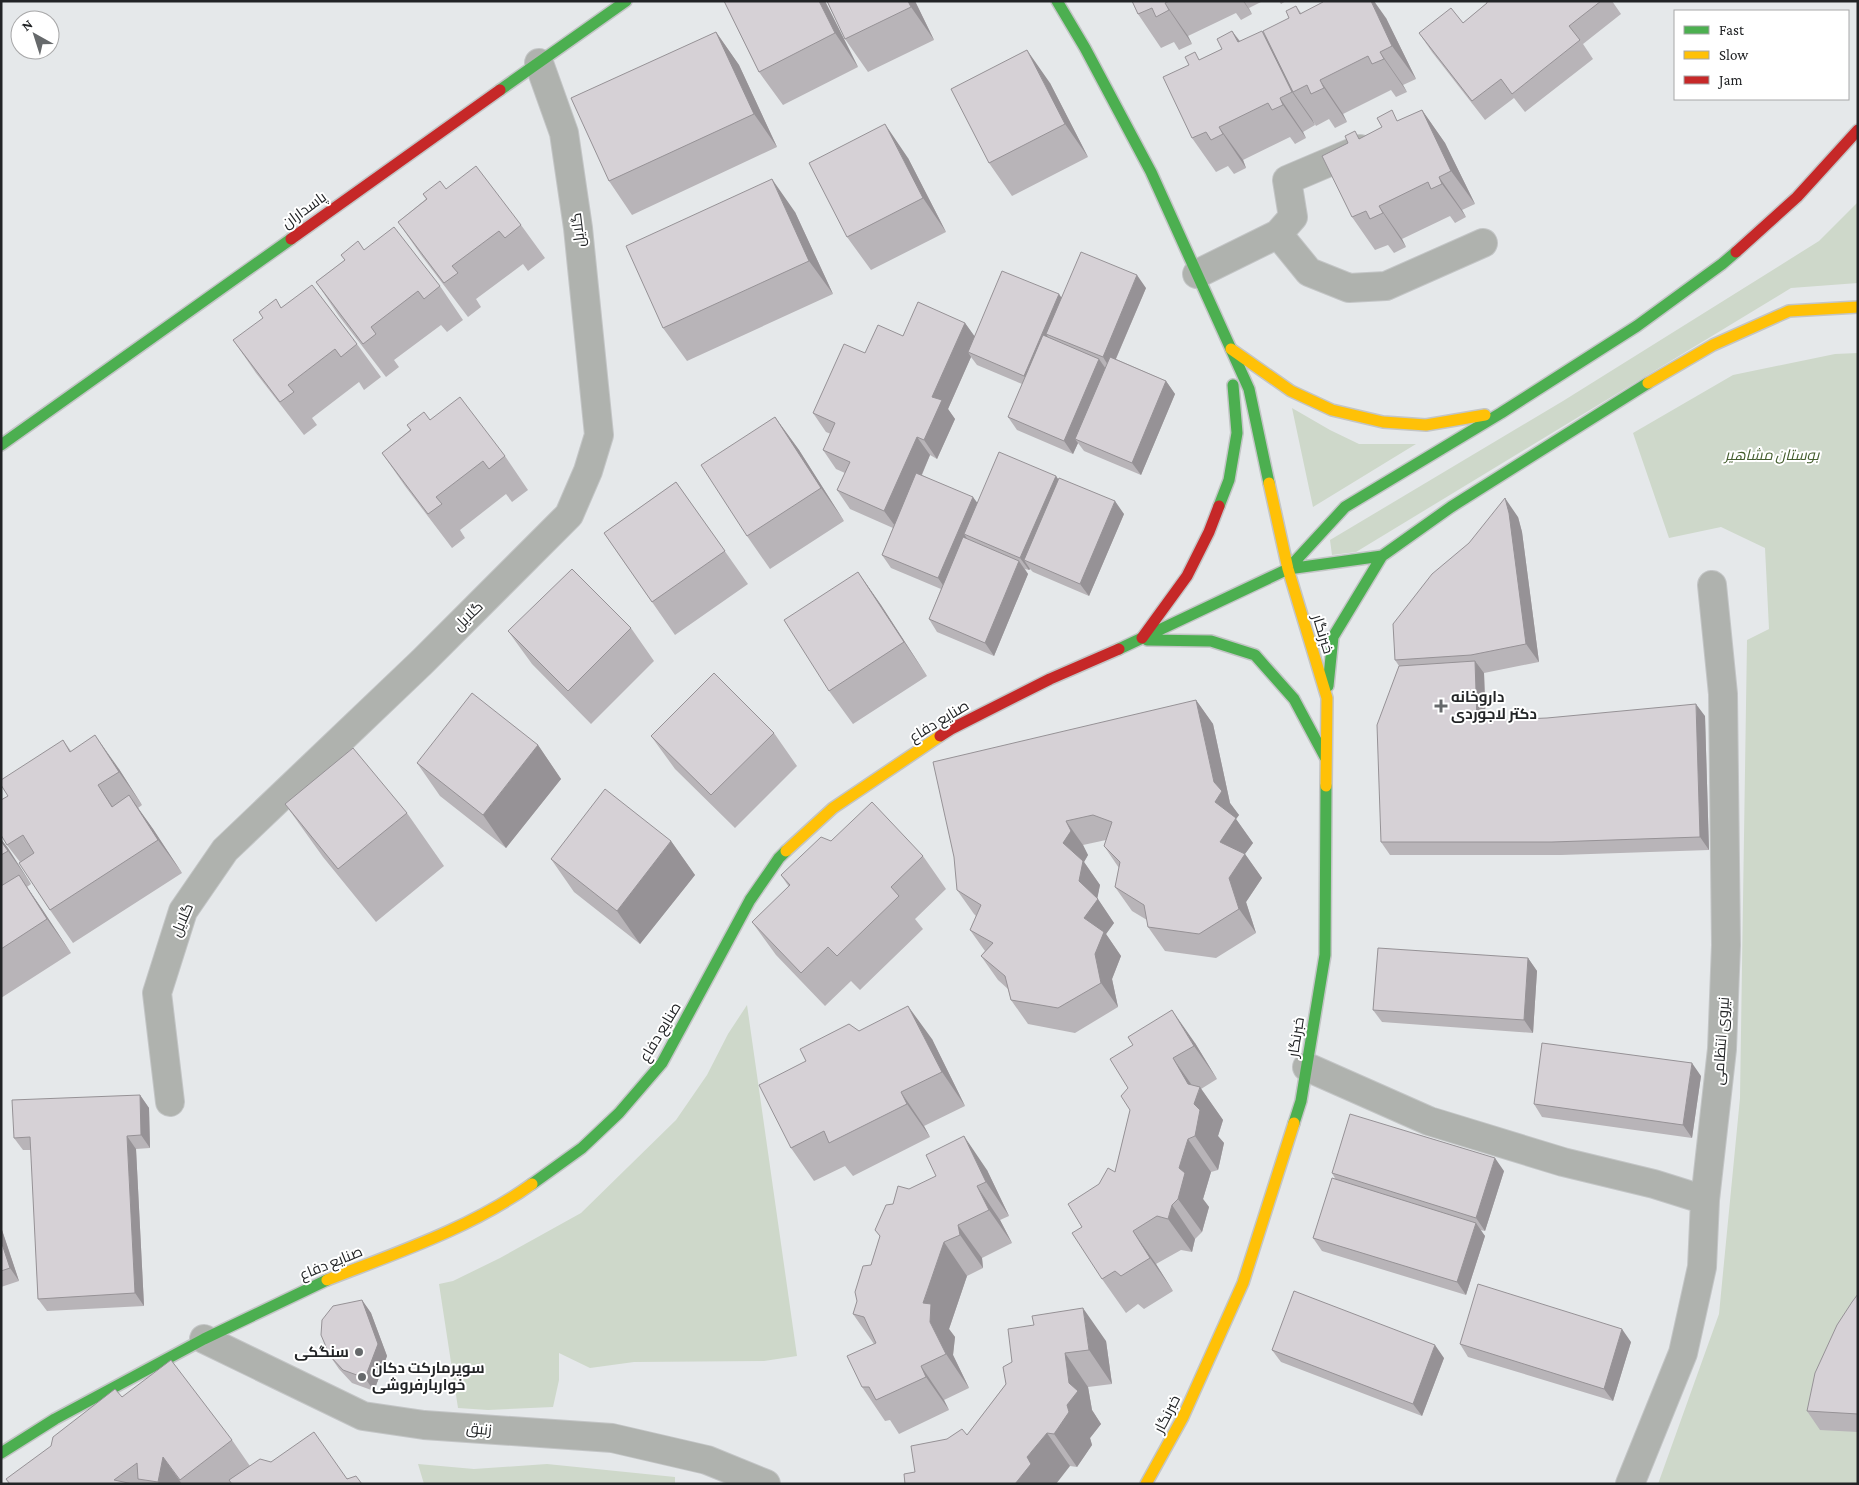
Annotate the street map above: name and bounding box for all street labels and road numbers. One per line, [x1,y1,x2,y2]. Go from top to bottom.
street label: پاسداران [279,189,330,233]
street label: گلایل [568,212,590,248]
street label: گلایل [450,598,487,635]
street label: خبرنگار [1308,611,1337,656]
street label: صنایع دفاع [906,697,973,748]
street label: گلایل [168,901,198,940]
street label: نیروی انتظامی [1710,996,1734,1086]
street label: صنایع دفاع [636,999,687,1066]
street label: خبرنگار [1285,1016,1308,1059]
street label: صنایع دفاع [297,1243,366,1286]
street label: خبرنگار [1150,1392,1184,1437]
street label: زنبق [465,1420,493,1440]

